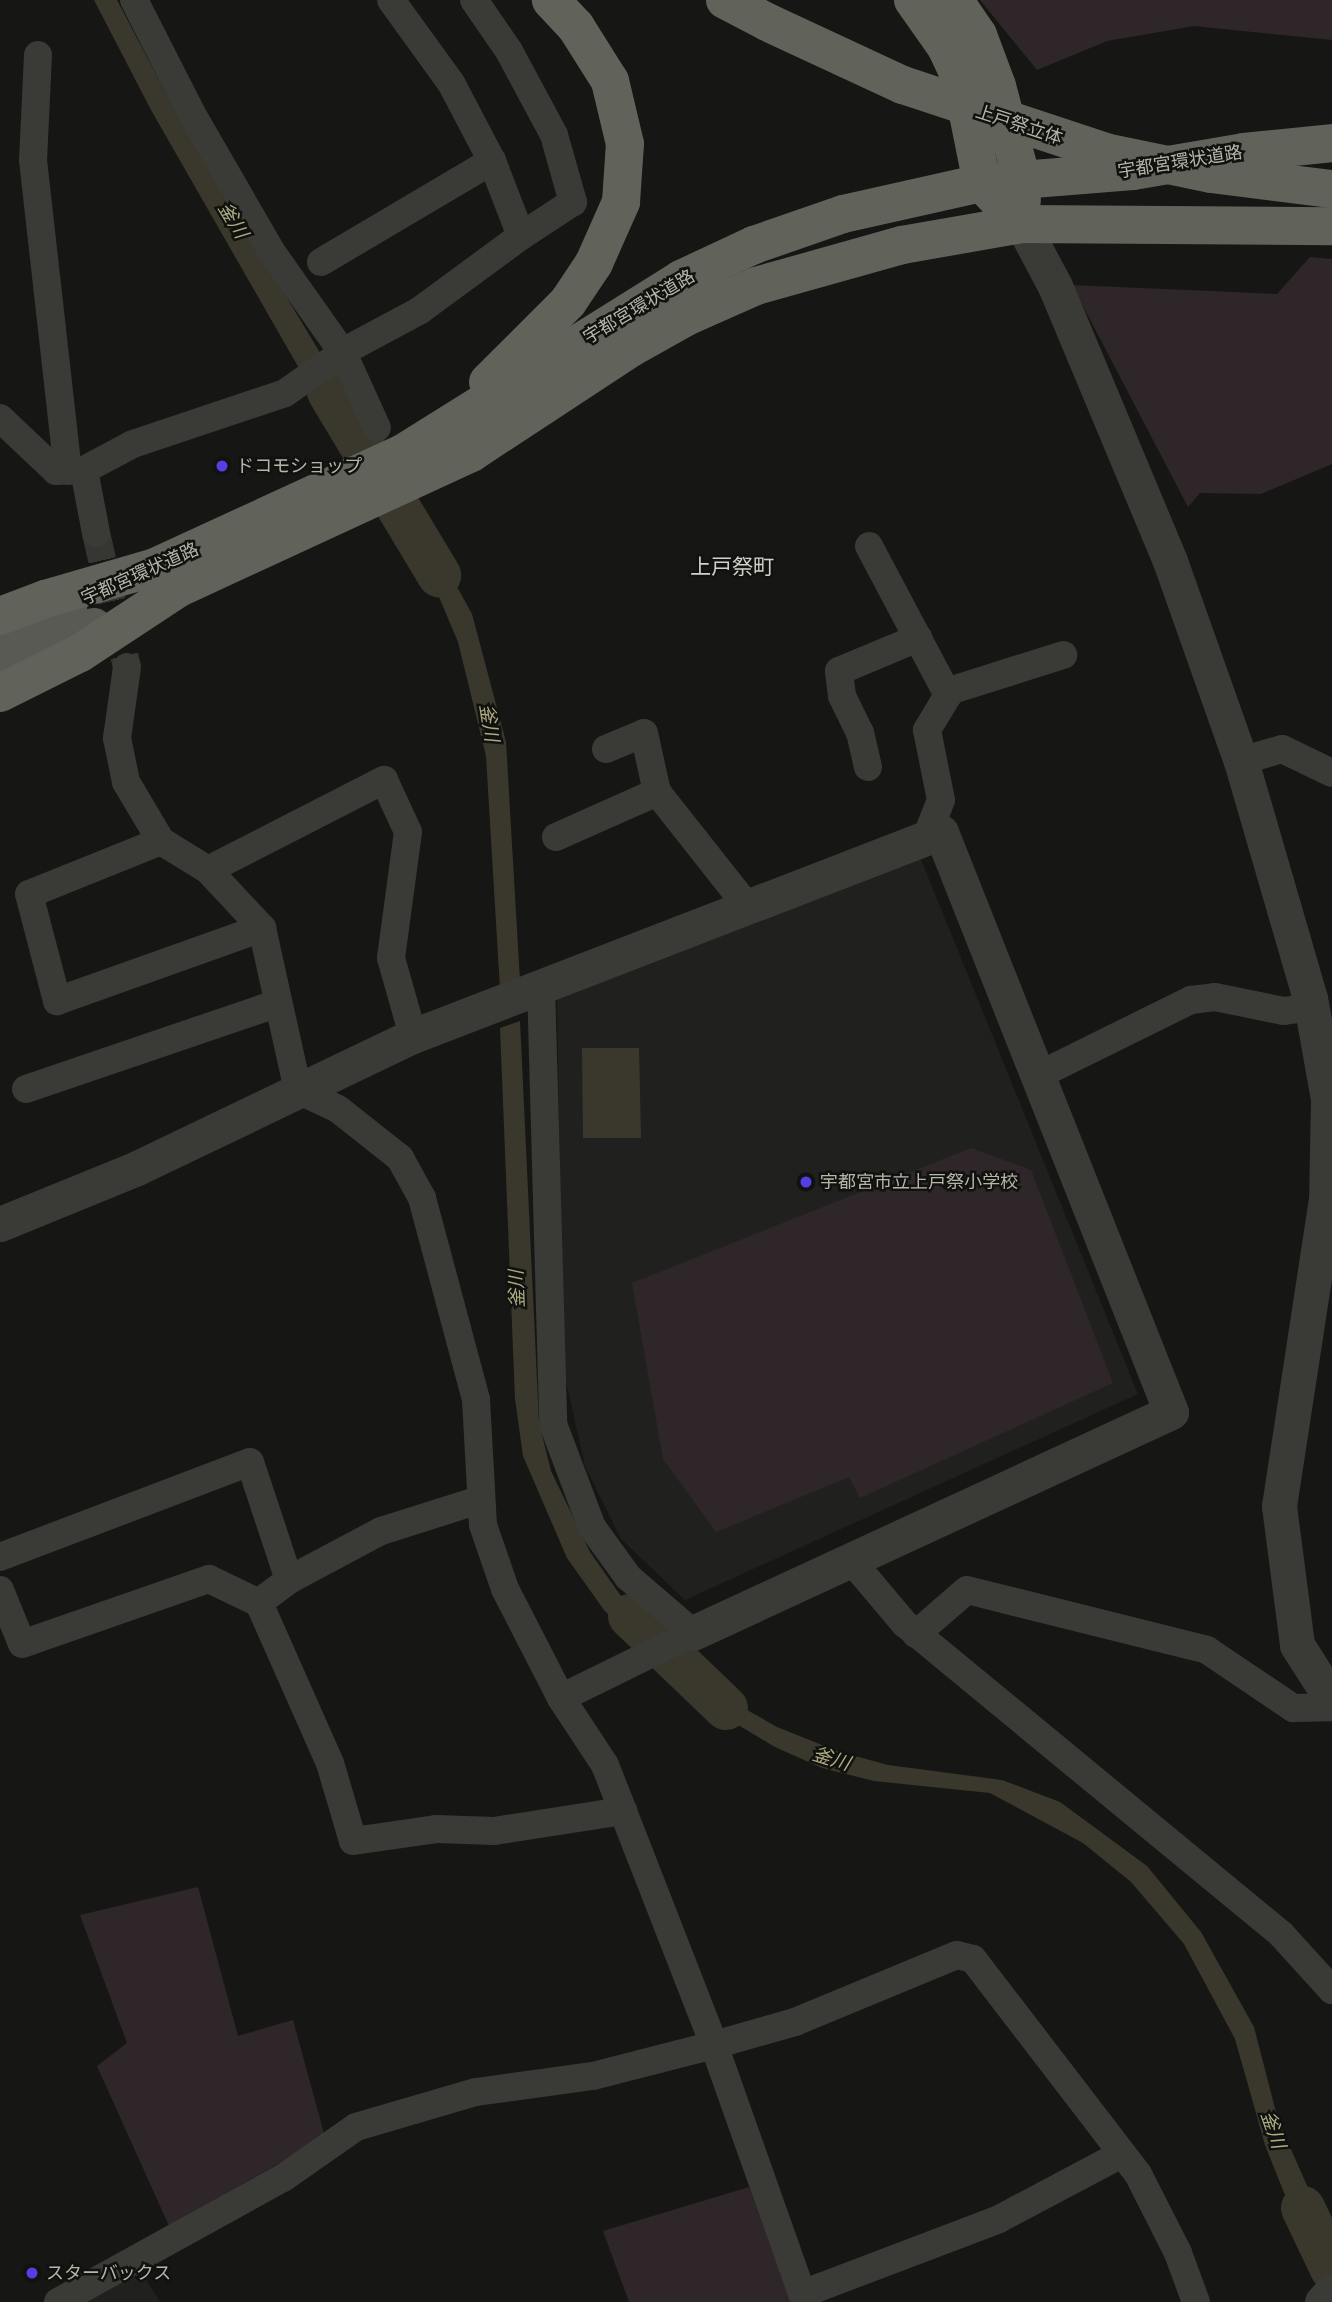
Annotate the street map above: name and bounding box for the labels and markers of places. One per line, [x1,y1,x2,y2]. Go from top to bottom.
place label: ドコモショップ [236,455,362,477]
marker: ドコモショップ [214,458,230,474]
place label: 宇都宮市立上戸祭小学校 [820,1171,1018,1193]
marker: 宇都宮市立上戸祭小学校 [798,1174,814,1190]
place label: スターバックス [46,2262,172,2284]
marker: スターバックス [24,2265,40,2281]

